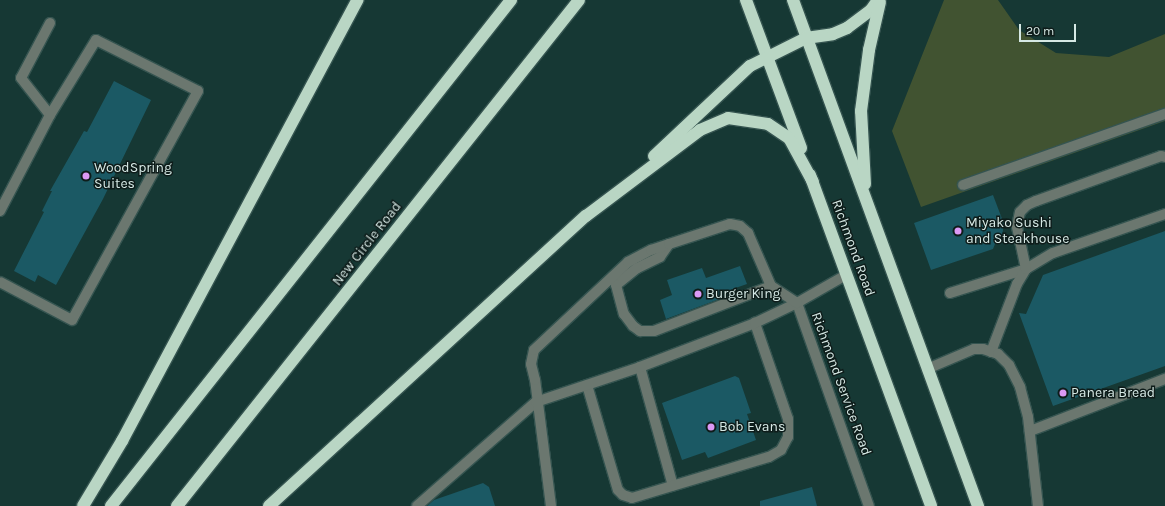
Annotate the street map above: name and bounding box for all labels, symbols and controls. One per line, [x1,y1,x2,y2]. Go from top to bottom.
scale bar [1021,16,1078,42]
text: 20 m [1026,24,1054,38]
place label: WoodSpring Suites [94,160,172,192]
marker: WoodSpring Suites [81,171,91,181]
street label: Richmond Road [828,197,878,299]
street label: New Circle Road [329,199,405,289]
place label: Miyako Sushi and Steakhouse [966,215,1069,248]
marker: Miyako Sushi and Steakhouse [953,226,963,236]
place label: Burger King [706,286,781,302]
marker: Burger King [693,289,703,299]
street label: Richmond Service Road [807,310,875,458]
place label: Panera Bread [1071,385,1155,401]
marker: Panera Bread [1058,388,1068,398]
place label: Bob Evans [719,419,785,435]
marker: Bob Evans [706,422,716,432]

